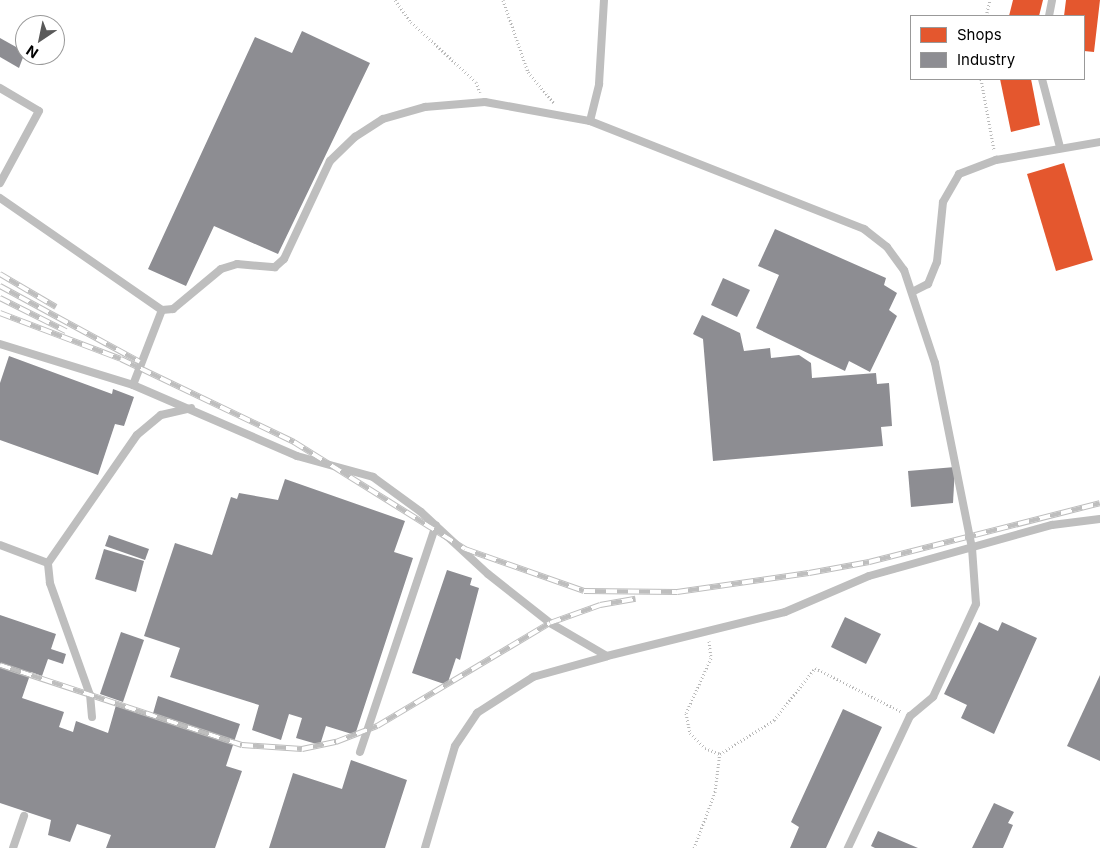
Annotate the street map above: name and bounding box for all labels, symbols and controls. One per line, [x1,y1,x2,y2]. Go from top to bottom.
north arrow [15,15,65,65]
legend [910,15,1085,80]
text: Shops [957,25,1002,44]
text: N [23,42,41,62]
text: Industry [957,50,1015,69]

